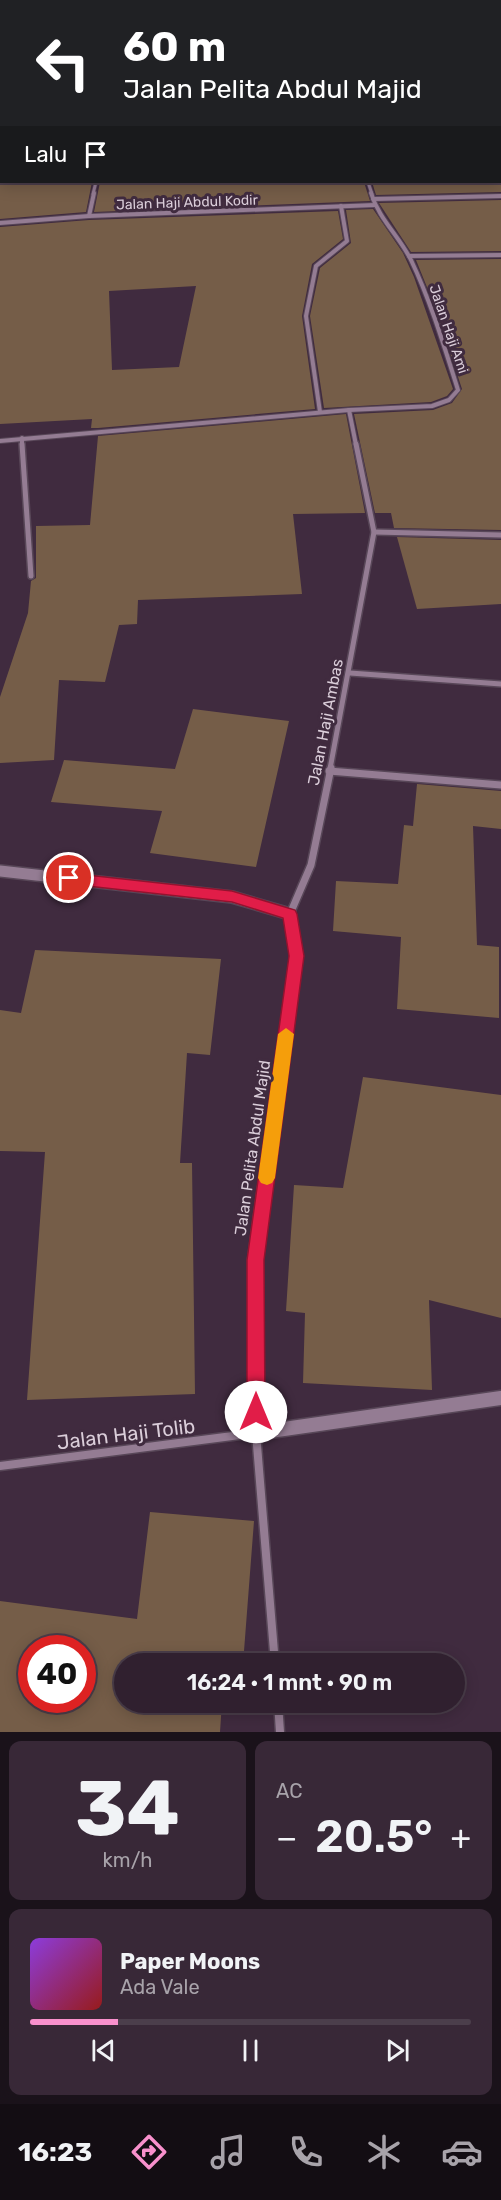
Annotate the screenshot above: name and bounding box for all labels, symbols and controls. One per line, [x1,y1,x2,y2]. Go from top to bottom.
text: 60 m [123,22,226,72]
icon: left [24,24,102,102]
text: Jalan Pelita Abdul Majid [123,73,422,105]
icon: arrive [79,138,112,171]
text: Lalu [24,141,67,168]
street label: Jalan Haji Abdul Kodir [116,192,259,213]
street label: Jalan Haji Ami [425,283,472,376]
street label: Jalan Haji Ambas [304,657,347,787]
pin [43,852,94,903]
icon: arrive [52,861,85,894]
street label: Jalan Pelita Abdul Majid [231,1059,274,1237]
position arrow [224,1380,288,1444]
street label: Jalan Haji Tolib [55,1414,197,1454]
speed limit sign: 40 [18,1635,96,1713]
text: 16:24 · 1 mnt · 90 m [187,1669,392,1696]
text: 34 [75,1762,180,1855]
text: AC [276,1779,302,1803]
text: 20.5° [315,1810,433,1863]
text: − [276,1818,297,1857]
text: + [450,1818,471,1857]
text: km/h [103,1848,152,1872]
text: Paper Moons [120,1948,260,1975]
text: Ada Vale [120,1975,200,1999]
icon: previous [87,2034,120,2067]
icon: pause [234,2034,267,2067]
icon: next [381,2034,414,2067]
icon: directions [128,2131,170,2173]
icon: music [207,2131,249,2173]
icon: phone [285,2131,327,2173]
icon: climate [363,2131,405,2173]
icon: car [441,2131,483,2173]
text: 16:23 [18,2136,92,2168]

